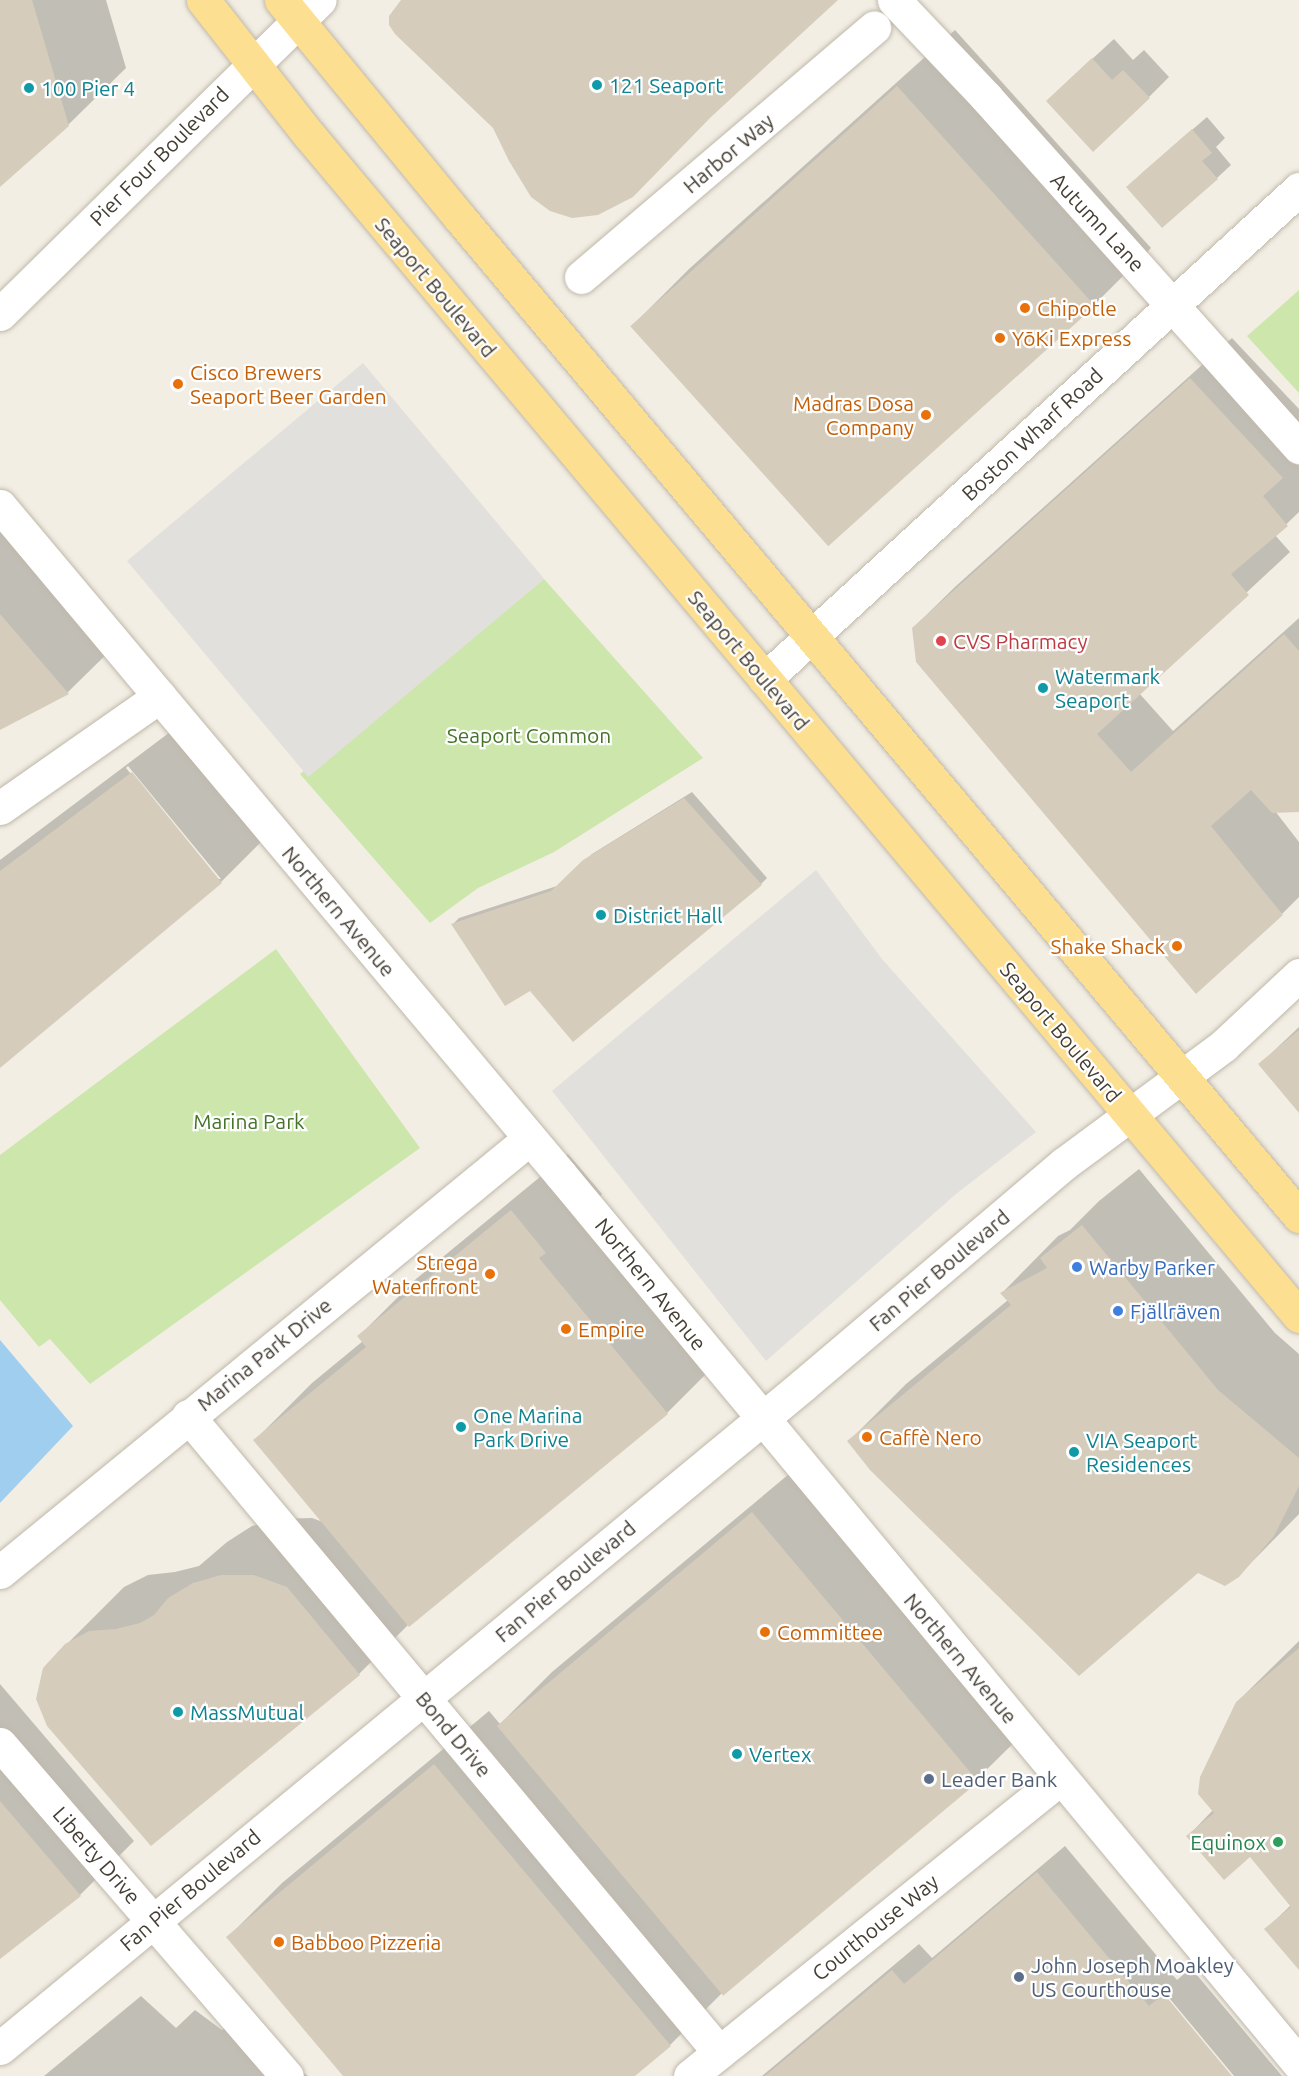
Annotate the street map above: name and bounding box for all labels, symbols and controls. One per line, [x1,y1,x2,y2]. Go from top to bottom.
place label: 121 Seaport [609,72,724,98]
place label: 100 Pier 4 [41,75,135,101]
marker: 121 Seaport [590,78,604,92]
marker: 100 Pier 4 [22,81,36,95]
street label: Pier Four Boulevard [84,81,234,231]
street label: Harbor Way [678,108,778,198]
street label: Autumn Lane [1046,167,1150,277]
street label: Seaport Boulevard [370,212,502,362]
place label: Chipotle [1037,295,1117,321]
marker: Chipotle [1018,301,1032,315]
place label: YōKi Express [1012,325,1131,351]
marker: YōKi Express [993,331,1007,345]
place label: Cisco Brewers Seaport Beer Garden [190,359,387,409]
street label: Boston Wharf Road [956,362,1108,506]
marker: Cisco Brewers Seaport Beer Garden [171,377,185,391]
place label: Madras Dosa Company [793,390,914,440]
marker: Madras Dosa Company [919,408,933,422]
street label: Seaport Boulevard [683,585,815,735]
place label: CVS Pharmacy [953,628,1088,654]
marker: CVS Pharmacy [934,634,948,648]
place label: Watermark Seaport [1055,663,1160,713]
marker: Watermark Seaport [1036,681,1050,695]
park label: Seaport Common [447,722,611,748]
street label: Northern Avenue [277,841,401,981]
place label: District Hall [613,902,723,928]
marker: District Hall [594,908,608,922]
place label: Shake Shack [1050,933,1165,959]
marker: Shake Shack [1170,939,1184,953]
street label: Seaport Boulevard [995,957,1127,1107]
park label: Marina Park [193,1108,305,1134]
street label: Fan Pier Boulevard [864,1204,1014,1336]
street label: Northern Avenue [590,1213,712,1355]
place label: Strega Waterfront [372,1249,478,1299]
place label: Warby Parker [1089,1254,1215,1280]
marker: Warby Parker [1070,1260,1084,1274]
marker: Strega Waterfront [483,1267,497,1281]
street label: Marina Park Drive [192,1292,336,1416]
place label: Fjällräven [1130,1298,1220,1324]
marker: Fjällräven [1111,1304,1125,1318]
place label: Empire [578,1316,645,1342]
marker: Empire [559,1322,573,1336]
place label: One Marina Park Drive [473,1402,583,1452]
marker: One Marina Park Drive [454,1420,468,1434]
place label: Caffè Nero [879,1424,982,1450]
place label: VIA Seaport Residences [1086,1427,1197,1477]
marker: Caffè Nero [860,1430,874,1444]
marker: VIA Seaport Residences [1067,1445,1081,1459]
street label: Fan Pier Boulevard [490,1515,640,1647]
street label: Northern Avenue [899,1588,1023,1728]
place label: Committee [777,1619,883,1645]
marker: Committee [758,1625,772,1639]
street label: Bond Drive [411,1686,497,1782]
place label: MassMutual [190,1699,304,1725]
marker: MassMutual [171,1705,185,1719]
place label: Vertex [749,1741,812,1767]
marker: Vertex [730,1747,744,1761]
place label: Leader Bank [941,1766,1057,1792]
marker: Leader Bank [922,1772,936,1786]
street label: Liberty Drive [48,1801,146,1909]
street label: Fan Pier Boulevard [115,1824,265,1956]
place label: Equinox [1190,1829,1266,1855]
marker: Equinox [1271,1835,1285,1849]
street label: Courthouse Way [807,1868,943,1986]
place label: Babboo Pizzeria [291,1929,441,1955]
marker: Babboo Pizzeria [272,1935,286,1949]
place label: John Joseph Moakley US Courthouse [1031,1952,1234,2002]
marker: John Joseph Moakley US Courthouse [1012,1970,1026,1984]

